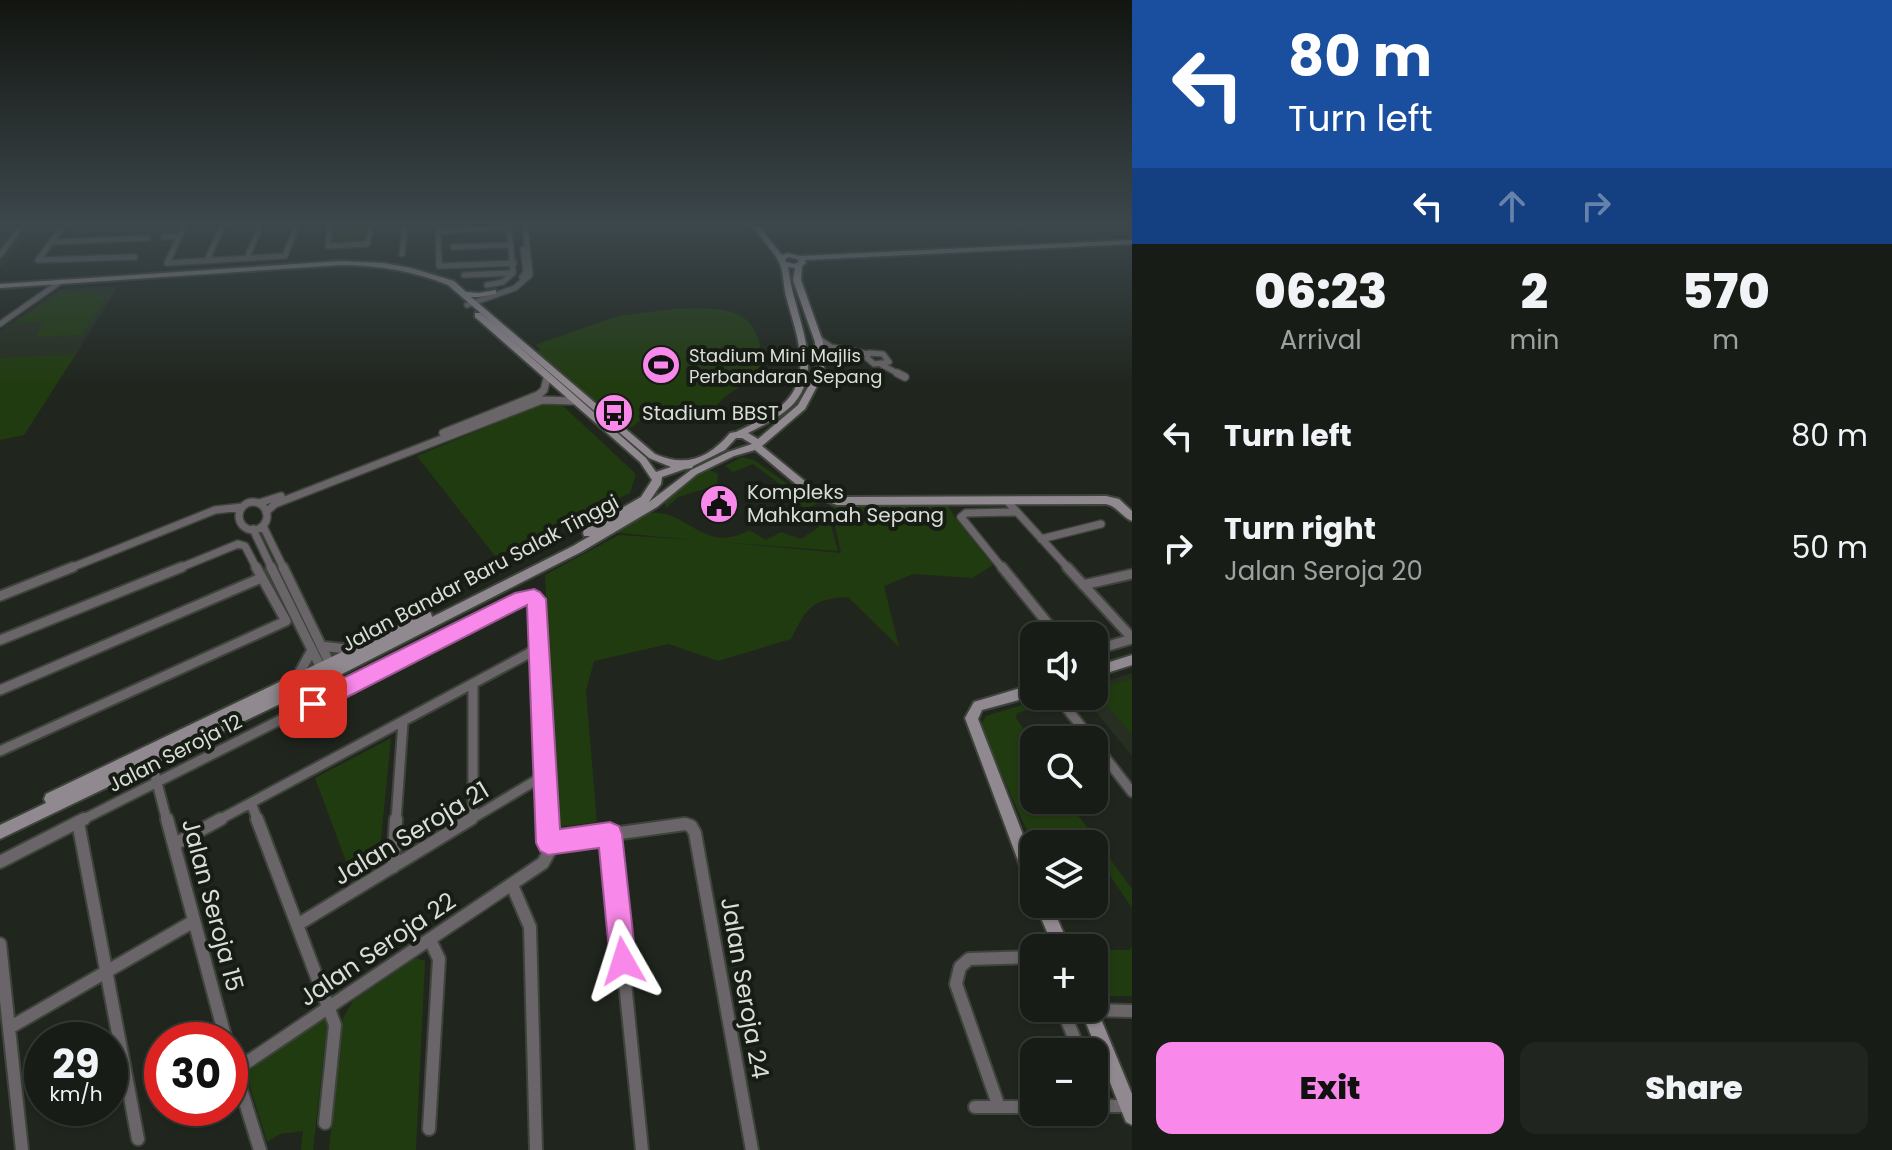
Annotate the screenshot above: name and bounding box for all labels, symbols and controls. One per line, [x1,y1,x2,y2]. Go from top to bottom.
text: 80 m [1288,17,1432,96]
icon: left [1156,32,1260,136]
text: Turn left [1288,93,1433,144]
icon: left [1406,184,1450,228]
icon: ahead [1490,184,1534,228]
icon: right [1574,184,1618,228]
text: 06:23 [1254,258,1387,325]
text: 2 [1521,258,1548,325]
text: 570 [1682,258,1770,325]
text: Arrival [1280,322,1362,358]
text: min [1510,322,1559,358]
text: m [1712,322,1739,358]
place label: Stadium Mini Majlis Perbandaran Sepang [689,343,882,389]
sports icon: Stadium Mini Majlis Perbandaran Sepang [640,344,682,386]
bus stop icon: Stadium BBST [593,392,635,434]
place label: Stadium BBST [642,399,779,427]
icon: left [1156,414,1200,458]
text: Turn left [1224,414,1352,457]
text: 80 m [1791,414,1868,457]
place label: Kompleks Mahkamah Sepang [747,478,944,529]
public building icon: Kompleks Mahkamah Sepang [698,483,740,525]
street label: Jalan Bandar Baru Salak Tinggi [336,488,624,658]
text: Turn right [1224,507,1376,550]
icon: right [1156,526,1200,570]
text: 50 m [1791,526,1868,569]
text: Jalan Seroja 20 [1224,553,1423,589]
map controls [1020,622,1108,1126]
button: sound [1020,622,1108,710]
pin [279,670,347,738]
icon: arrive [291,682,335,726]
street label: Jalan Seroja 12 [103,707,247,799]
button: search [1020,726,1108,814]
street label: Jalan Seroja 21 [327,773,495,893]
street label: Jalan Seroja 15 [174,815,252,995]
button: layers [1020,830,1108,918]
street label: Jalan Seroja 22 [292,884,462,1014]
street label: Jalan Seroja 24 [713,895,777,1081]
position arrow [581,919,665,1003]
button: + [1020,934,1108,1022]
speed limit sign: 30 [144,1022,248,1126]
text: 29 [52,1036,100,1092]
button: − [1020,1038,1108,1126]
button: Exit [1156,1042,1504,1134]
button: Share [1520,1042,1868,1134]
text: km/h [49,1080,103,1108]

